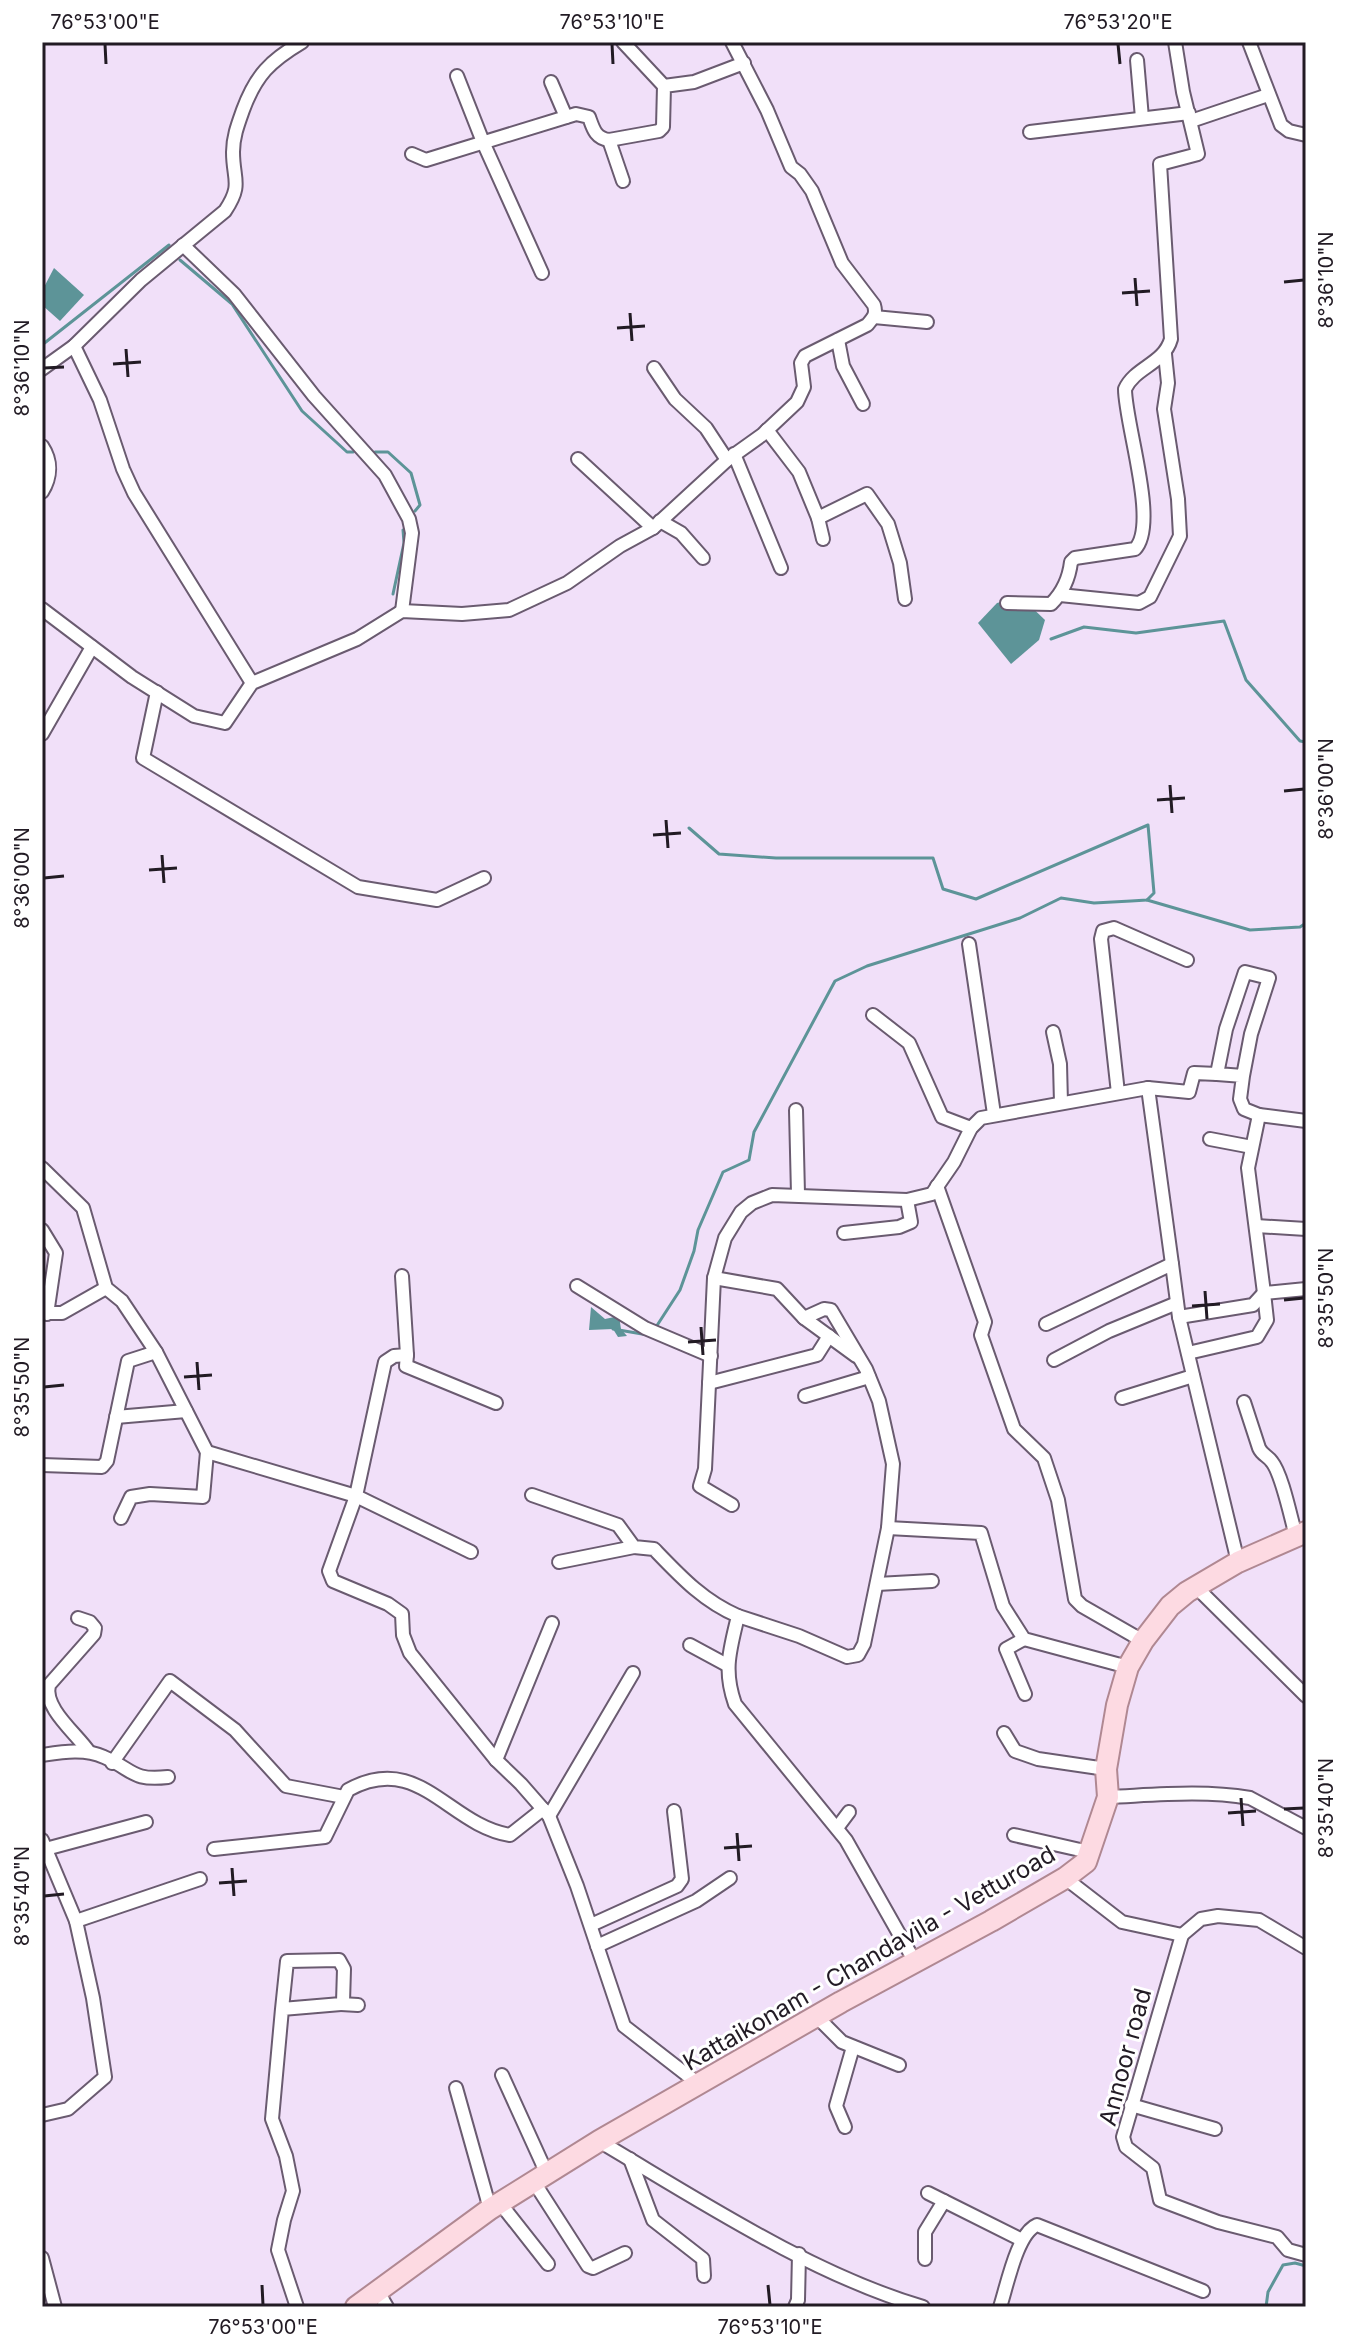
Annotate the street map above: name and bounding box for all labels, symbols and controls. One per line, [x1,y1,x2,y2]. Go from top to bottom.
text: 76°53'00"E [50,10,160,34]
text: 76°53'10"E [559,10,665,34]
text: 76°53'20"E [1063,10,1173,34]
text: 8°36'10"N [1314,231,1338,329]
text: 8°36'10"N [10,319,34,417]
text: 8°36'00"N [1314,738,1338,840]
text: 8°36'00"N [10,827,34,929]
text: 8°35'50"N [1314,1248,1338,1348]
text: 8°35'50"N [10,1337,34,1437]
text: 8°35'40"N [1314,1758,1338,1858]
street label: Kattaikonam - Chandavila - Vetturoad [678,1839,1060,2077]
text: 8°35'40"N [10,1846,34,1946]
street label: Annoor road [1093,1985,1157,2129]
text: 76°53'00"E [208,2315,318,2339]
text: 76°53'10"E [717,2315,823,2339]

